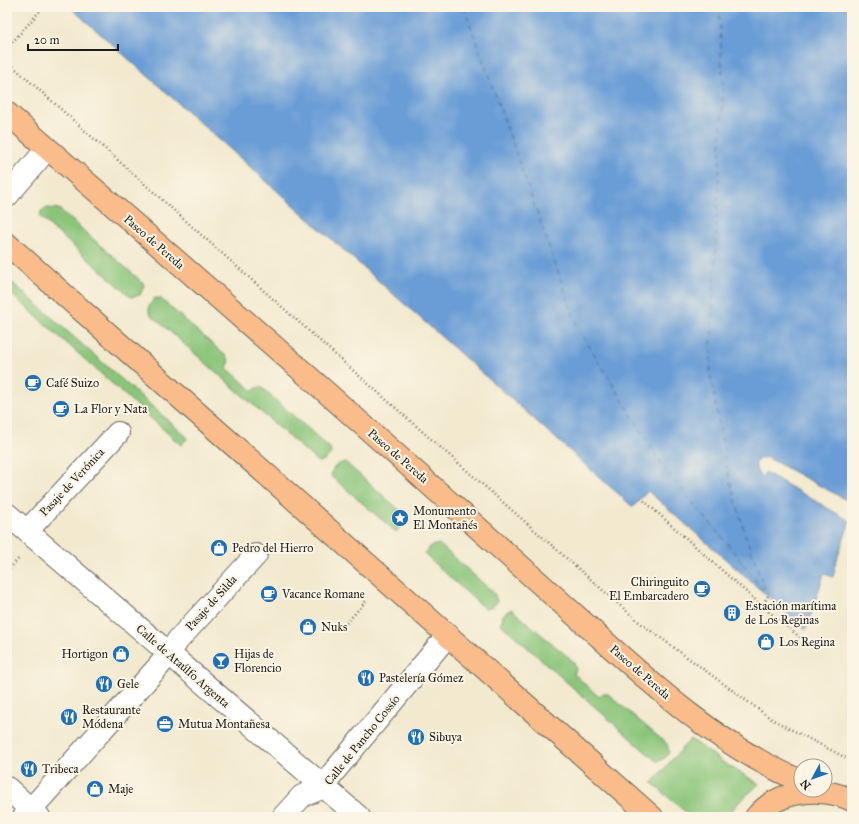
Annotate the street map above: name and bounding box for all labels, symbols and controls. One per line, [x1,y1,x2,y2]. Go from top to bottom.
scale bar [28,26,118,52]
text: 20 m [34,33,60,47]
street label: Paseo de Pereda [121,212,188,273]
cafe icon: Café Suizo [23,373,43,393]
place label: Café Suizo [46,376,99,390]
cafe icon: La Flor y Nata [51,399,71,419]
place label: La Flor y Nata [74,402,148,416]
street label: Paseo de Pereda [365,426,432,487]
street label: Pasaje de Verónica [37,444,108,519]
place label: Monumento El Montañés [413,504,477,532]
place icon: Monumento El Montañés [390,508,410,528]
shop icon: Pedro del Hierro [209,538,229,558]
place label: Pedro del Hierro [232,541,313,555]
street label: Pasaje de Silda [182,572,240,634]
place label: Chiringuito El Embarcadero [609,575,689,603]
cafe icon: Chiringuito El Embarcadero [692,579,712,599]
cafe icon: Vacance Romane [259,584,279,604]
place label: Vacance Romane [281,587,365,601]
place label: Estación marítima de Los Reginas [745,599,837,628]
building icon: Estación marítima de Los Reginas [722,603,742,623]
shop icon: Nuks [298,617,318,637]
place label: Nuks [321,620,347,634]
street label: Calle de Ataúlfo Argenta [133,622,233,712]
shop icon: Los Regina [756,632,776,652]
place label: Los Regina [779,635,836,650]
street label: Paseo de Pereda [607,642,674,703]
shop icon: Hortigon [111,644,131,664]
place label: Hortigon [61,647,109,662]
place label: Hijas de Florencio [234,647,281,675]
bar icon: Hijas de Florencio [211,651,231,671]
restaurant icon: Pastelería Gómez [356,668,376,688]
place label: Pastelería Gómez [379,671,464,685]
restaurant icon: Gele [94,674,114,694]
place label: Gele [117,677,139,691]
street label: Calle de Pancho Cossío [321,692,403,788]
place label: Restaurante Módena [82,703,141,731]
restaurant icon: Restaurante Módena [59,707,79,727]
office icon: Mutua Montañesa [155,714,175,734]
place label: Mutua Montañesa [178,717,271,731]
restaurant icon: Sibuya [406,727,426,747]
place label: Sibuya [429,730,463,744]
north arrow [793,758,833,798]
restaurant icon: Tribeca [19,759,39,779]
place label: Tribeca [42,762,80,776]
text: N [797,776,814,792]
shop icon: Maje [85,779,105,799]
place label: Maje [108,782,133,796]

